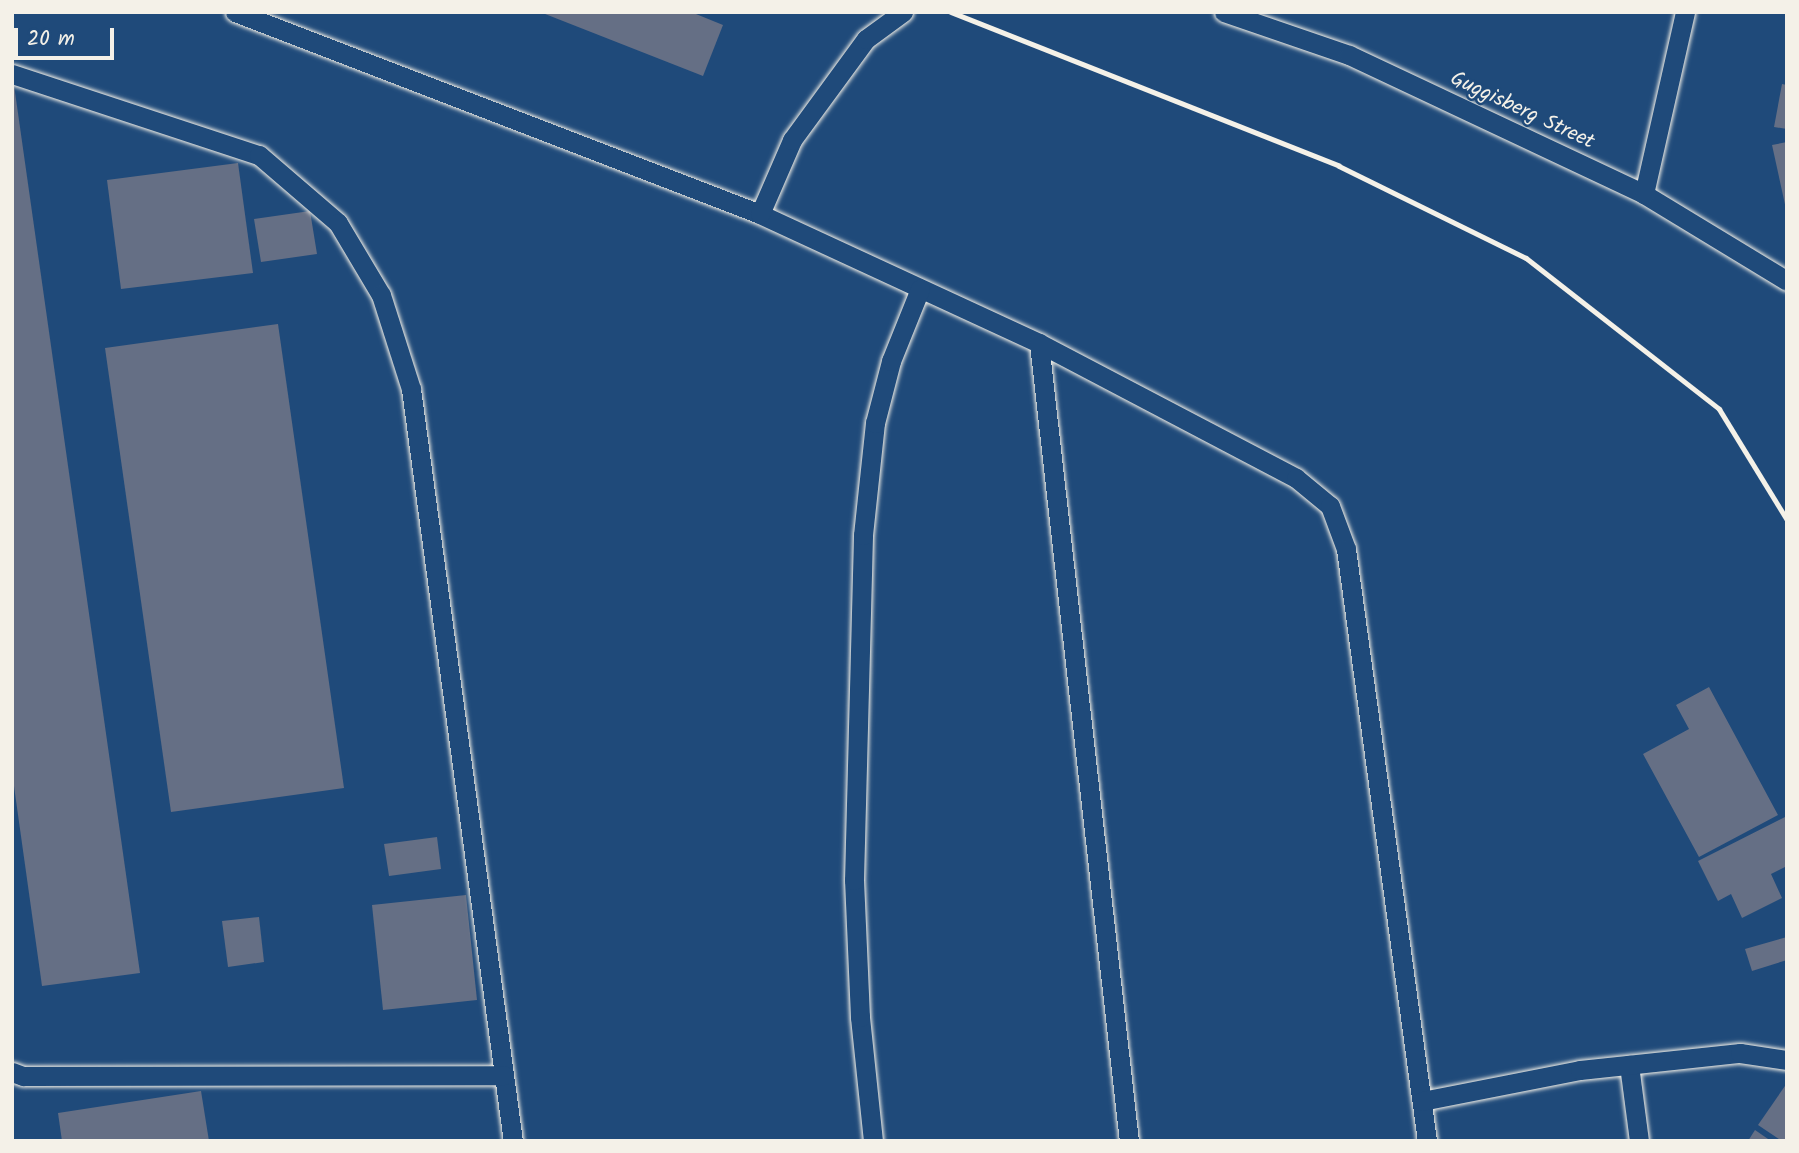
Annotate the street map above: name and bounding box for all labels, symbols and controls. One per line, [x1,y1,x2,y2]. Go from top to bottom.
scale bar [18,14,117,58]
text: 20 m [27,23,75,56]
street label: Guggisberg Street [1446,67,1598,155]

